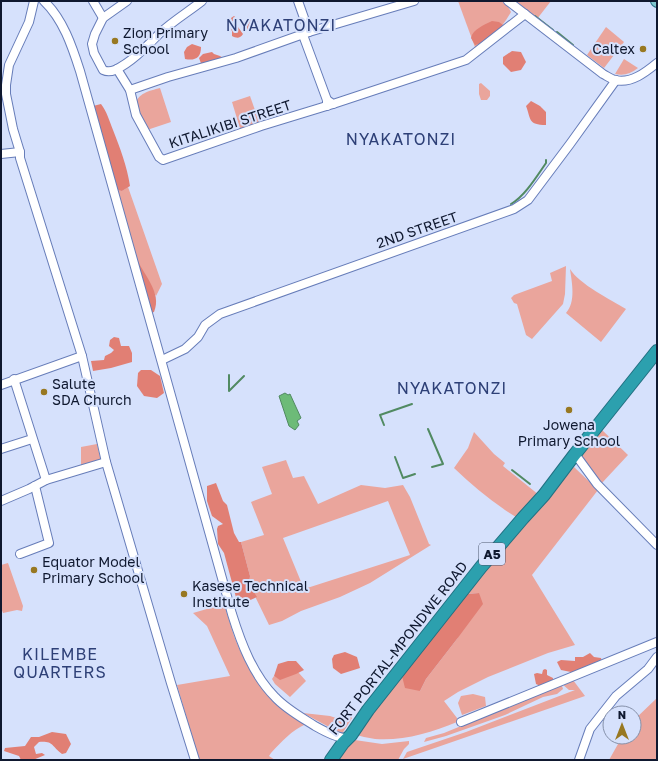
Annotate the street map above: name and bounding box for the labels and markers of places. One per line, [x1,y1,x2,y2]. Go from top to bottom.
place label: Zion Primary School [123,24,208,57]
marker: Zion Primary School [110,36,120,46]
place label: Caltex [592,40,635,57]
marker: Caltex [638,44,648,54]
place label: Salute SDA Church [52,375,132,408]
marker: Salute SDA Church [39,387,49,397]
marker: Jowena Primary School [564,405,574,415]
place label: Jowena Primary School [518,416,620,449]
place label: Equator Model Primary School [42,553,144,586]
marker: Equator Model Primary School [29,565,39,575]
place label: Kasese Technical Institute [192,577,308,610]
marker: Kasese Technical Institute [179,589,189,599]

